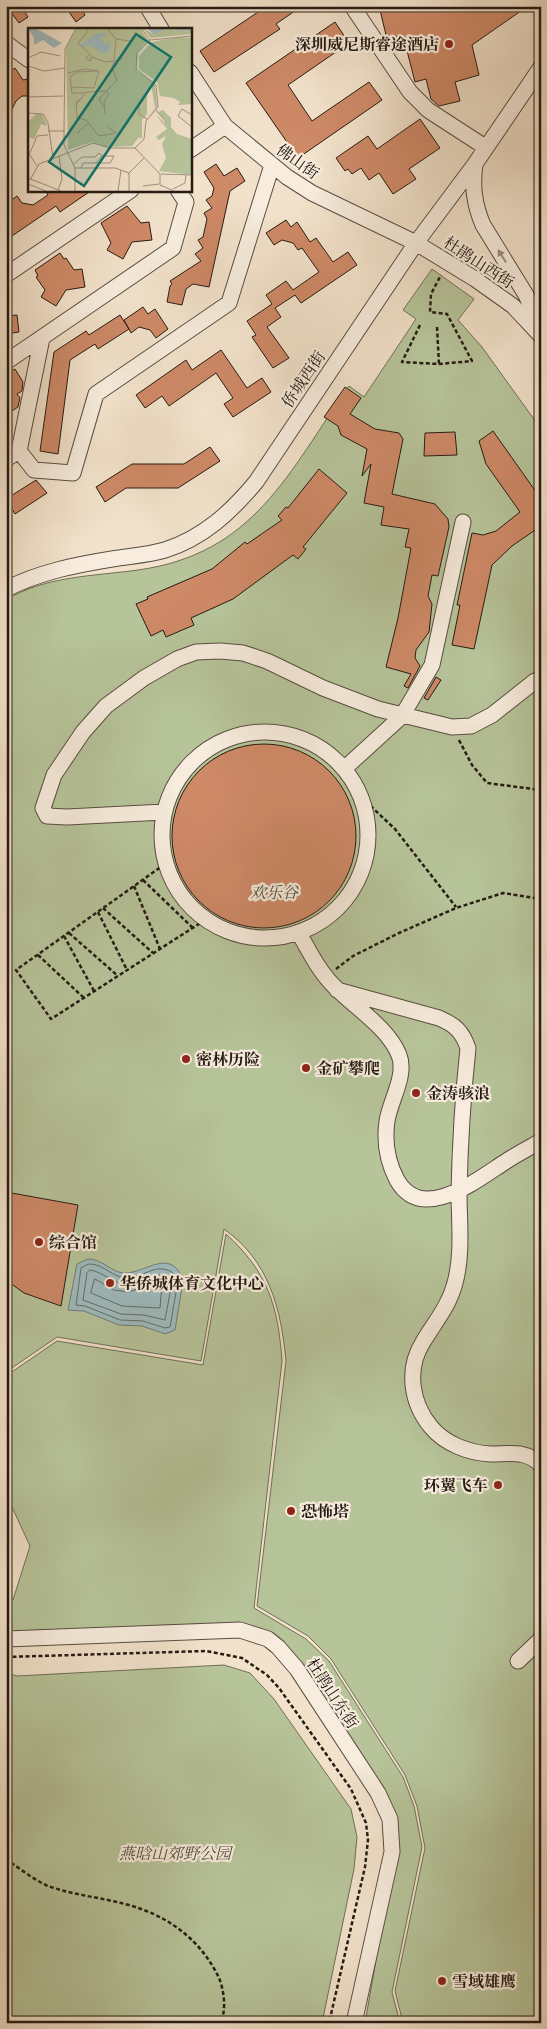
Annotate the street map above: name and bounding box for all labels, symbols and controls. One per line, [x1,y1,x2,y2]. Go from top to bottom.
inset map [28,28,191,191]
place label: 深圳威尼斯睿途酒店 [295,35,439,55]
marker: 深圳威尼斯睿途酒店 [443,38,455,50]
street label: 佛山街 [272,140,323,184]
street label: 杜鹃山西街 [439,233,517,293]
one-way arrow [497,249,506,262]
street label: 侨城西街 [278,347,330,412]
park label: 欢乐谷 [250,883,299,903]
place label: 密林历险 [196,1050,260,1070]
marker: 密林历险 [180,1053,192,1065]
place label: 金矿攀爬 [316,1059,380,1079]
marker: 金矿攀爬 [300,1062,312,1074]
place label: 金涛骇浪 [426,1084,490,1104]
marker: 金涛骇浪 [410,1087,422,1099]
place label: 综合馆 [49,1233,97,1253]
marker: 综合馆 [33,1236,45,1248]
place label: 华侨城体育文化中心 [120,1274,264,1294]
marker: 华侨城体育文化中心 [104,1277,116,1289]
place label: 环翼飞车 [424,1476,488,1496]
marker: 环翼飞车 [492,1479,504,1491]
place label: 恐怖塔 [301,1502,349,1522]
marker: 恐怖塔 [285,1505,297,1517]
street label: 杜鹃山东街 [302,1655,362,1733]
park label: 燕晗山郊野公园 [119,1844,234,1864]
place label: 雪域雄鹰 [452,1972,516,1992]
marker: 雪域雄鹰 [436,1975,448,1987]

